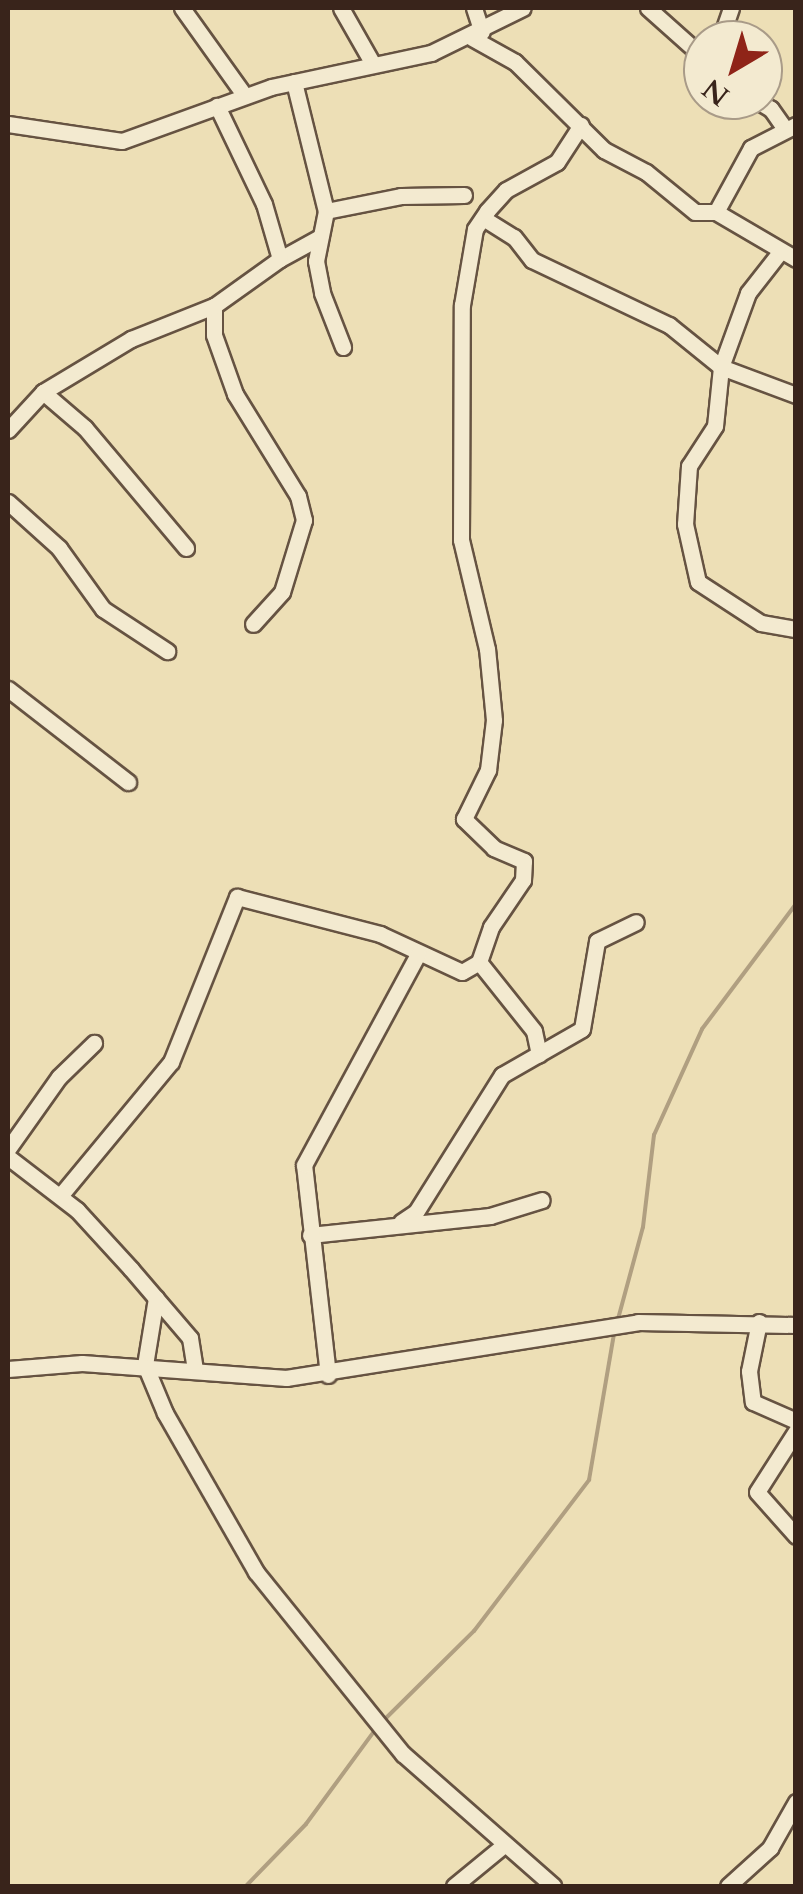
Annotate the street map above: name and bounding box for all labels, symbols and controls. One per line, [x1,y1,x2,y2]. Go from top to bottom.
north arrow [683,20,783,120]
text: N [694,70,737,115]

